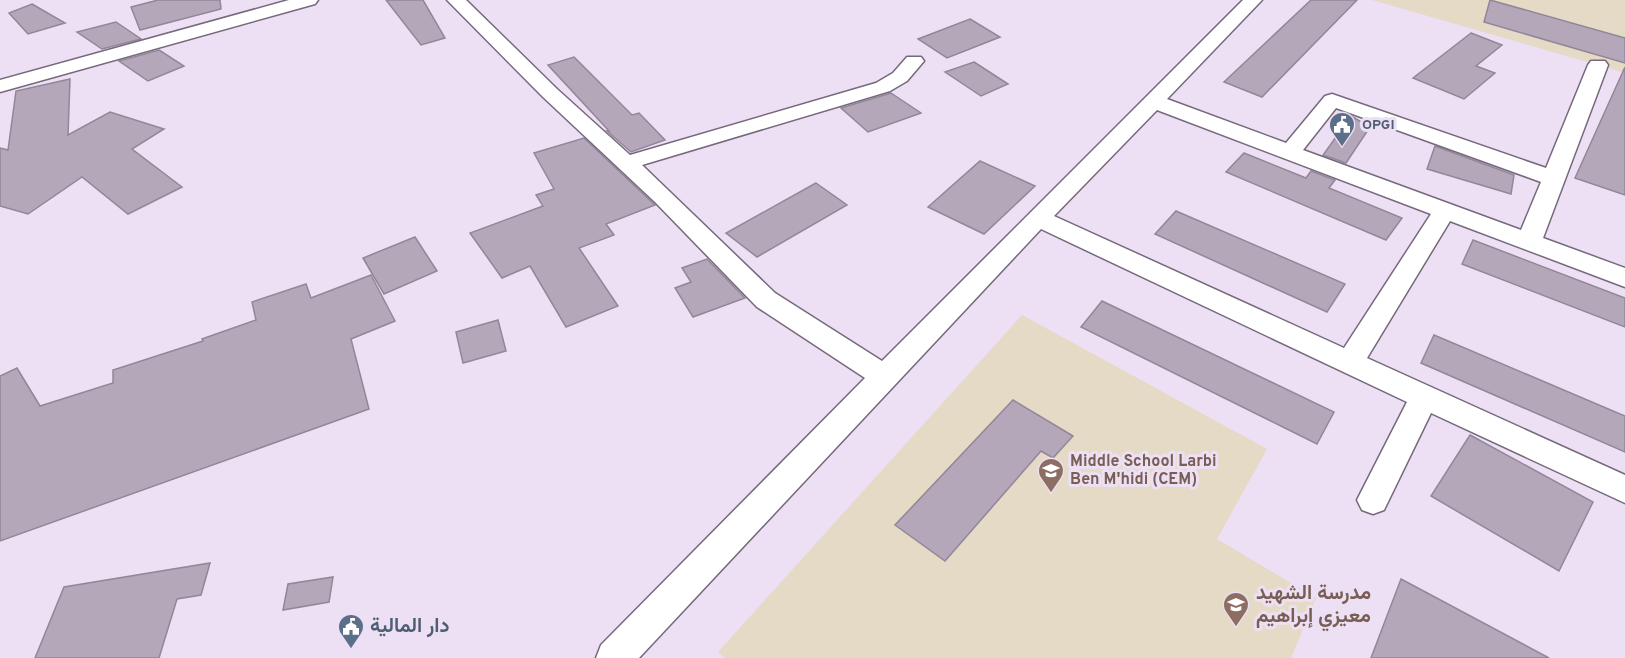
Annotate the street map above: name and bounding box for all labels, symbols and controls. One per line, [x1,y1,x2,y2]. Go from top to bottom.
public building icon: OPGI [1327,110,1357,148]
place label: OPGI [1362,117,1395,134]
place label: Middle School Larbi Ben M'hidi (CEM) [1070,452,1217,490]
school or university icon: Middle School Larbi Ben M'hidi (CEM) [1036,456,1066,494]
place label: مدرسة الشهيد معيزي إبراهيم [1256,581,1371,632]
school or university icon: مدرسة الشهيد معيزي إبراهيم [1221,590,1251,628]
public building icon: دار المالية [336,612,366,650]
place label: دار المالية [370,614,450,640]

